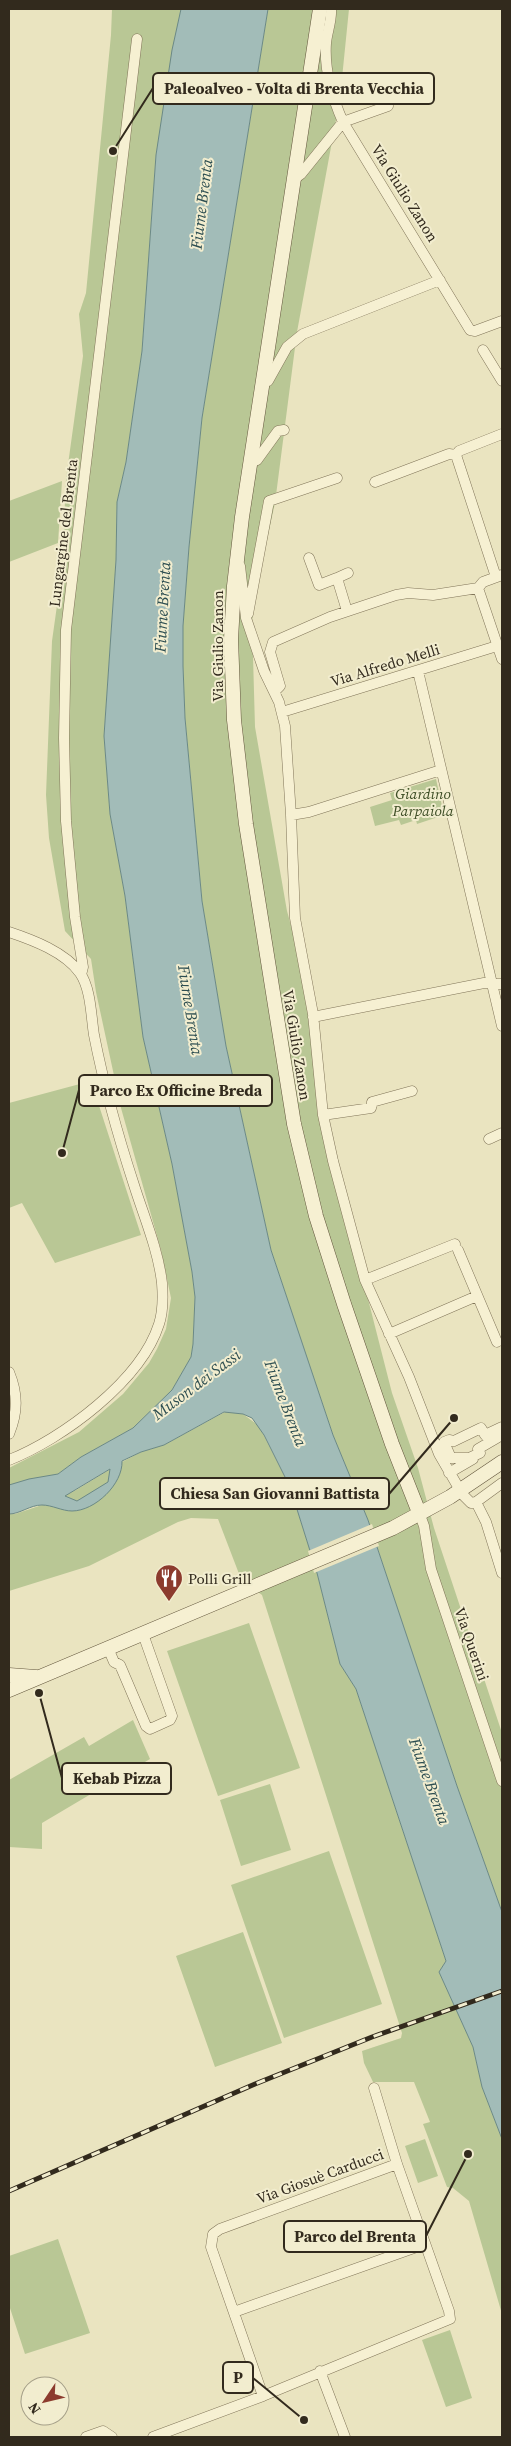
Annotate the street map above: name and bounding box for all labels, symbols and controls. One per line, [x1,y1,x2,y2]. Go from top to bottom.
callout: Paleoalveo - Volta di Brenta Vecchia [153,73,434,104]
text: Paleoalveo - Volta di Brenta Vecchia [164,77,425,99]
street label: Via Giulio Zanon [367,140,443,246]
water label: Fiume Brenta [184,157,218,251]
street label: Lungargine del Brenta [44,457,83,608]
water label: Fiume Brenta [149,560,175,654]
street label: Via Giulio Zanon [207,590,228,702]
street label: Via Alfredo Melli [328,638,442,692]
park label: Giardino Parpaiola [391,783,454,821]
water label: Fiume Brenta [173,962,209,1057]
street label: Via Giulio Zanon [278,988,316,1102]
callout: Parco Ex Officine Breda [79,1075,272,1106]
text: Parco Ex Officine Breda [90,1079,263,1101]
water label: Muson dei Sassi [146,1343,245,1425]
water label: Fiume Brenta [259,1356,313,1450]
callout: Chiesa San Giovanni Battista [160,1478,389,1509]
text: Chiesa San Giovanni Battista [170,1482,380,1504]
restaurant icon: Polli Grill [154,1563,184,1602]
place label: Polli Grill [188,1568,252,1589]
street label: Via Querini [450,1604,494,1684]
water label: Fiume Brenta [404,1734,456,1828]
callout: Kebab Pizza [62,1763,171,1794]
text: Kebab Pizza [73,1767,162,1789]
street label: Via Giosuè Carducci [254,2143,386,2209]
callout: Parco del Brenta [284,2221,426,2252]
text: Parco del Brenta [294,2225,416,2247]
callout: P [223,2362,253,2393]
text: P [233,2366,243,2388]
north arrow [20,2376,70,2426]
text: N [23,2399,45,2418]

